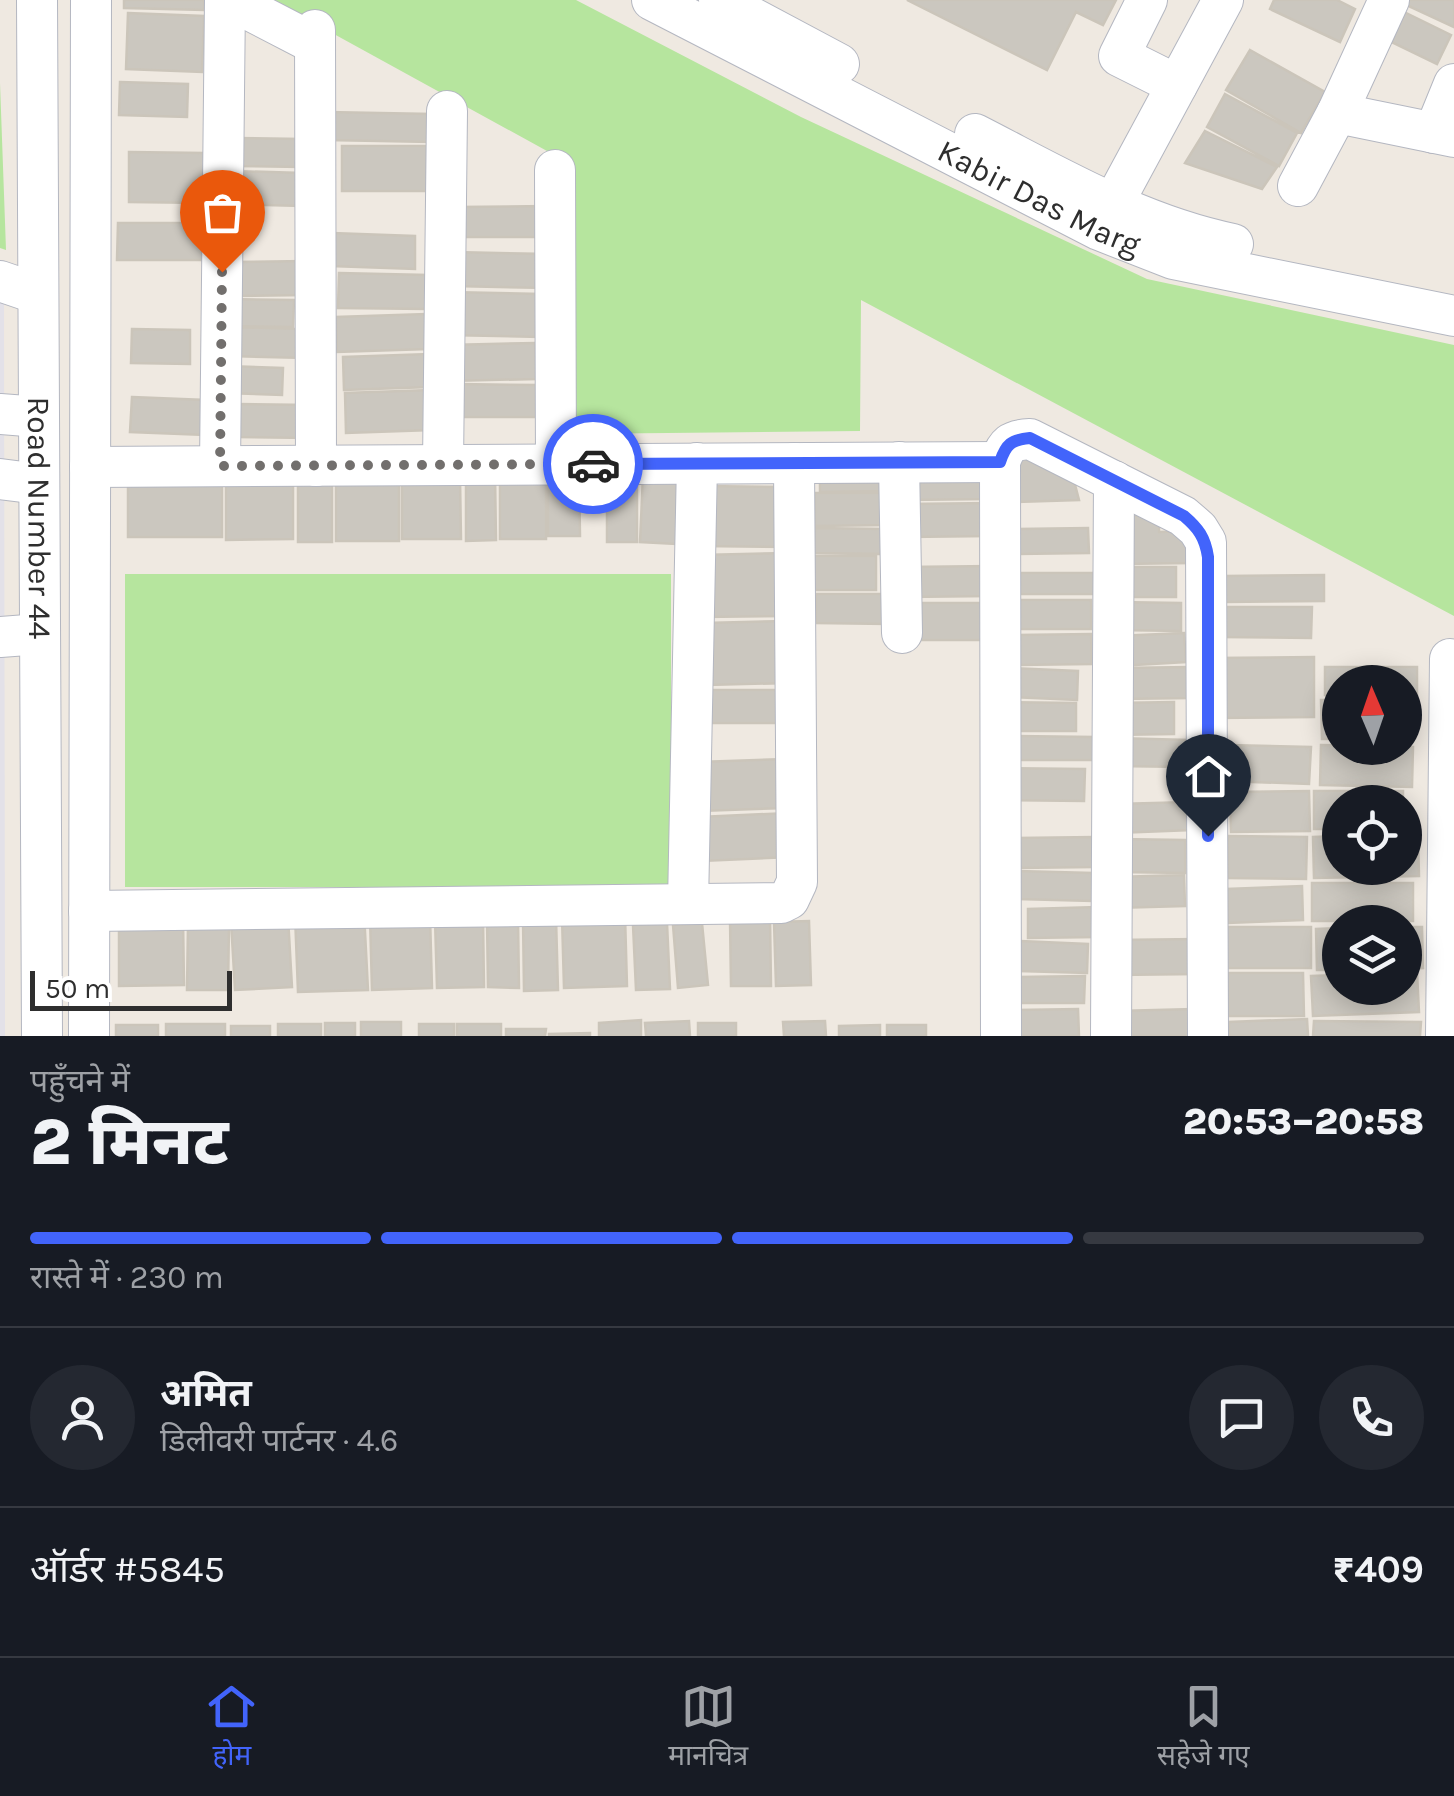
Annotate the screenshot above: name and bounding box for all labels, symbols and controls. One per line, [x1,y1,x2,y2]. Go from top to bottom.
street label: Kabir Das Marg [932,132,1146,263]
pin [180,170,265,273]
icon: bag [195,185,250,240]
street label: Road Number 44 [20,396,59,640]
courier [543,414,643,514]
icon: car [566,437,621,492]
north arrow [1322,665,1422,765]
map controls [1322,665,1422,1005]
pin [1166,734,1251,837]
icon: home [1181,749,1236,804]
button: locate [1322,785,1422,885]
button: layers [1322,905,1422,1005]
scale bar [30,966,232,1010]
text: 50 m [45,972,110,1005]
text: पहुँचने में [30,1063,130,1100]
text: 20:53–20:58 [1183,1099,1424,1144]
text: 2 मिनट [30,1104,229,1180]
text: रास्ते में · 230 m [30,1259,224,1296]
button: person [30,1365,135,1470]
button: chat [1189,1365,1294,1470]
button: phone [1319,1365,1424,1470]
text: अमित [160,1371,252,1416]
text: डिलीवरी पार्टनर · 4.6 [160,1422,398,1459]
text: ऑर्डर #5845 [30,1547,225,1592]
text: ₹409 [1332,1547,1424,1592]
tab: होम [204,1679,259,1776]
tab: मानचित्र [668,1679,748,1776]
tab: सहेजे गए [1157,1679,1250,1776]

